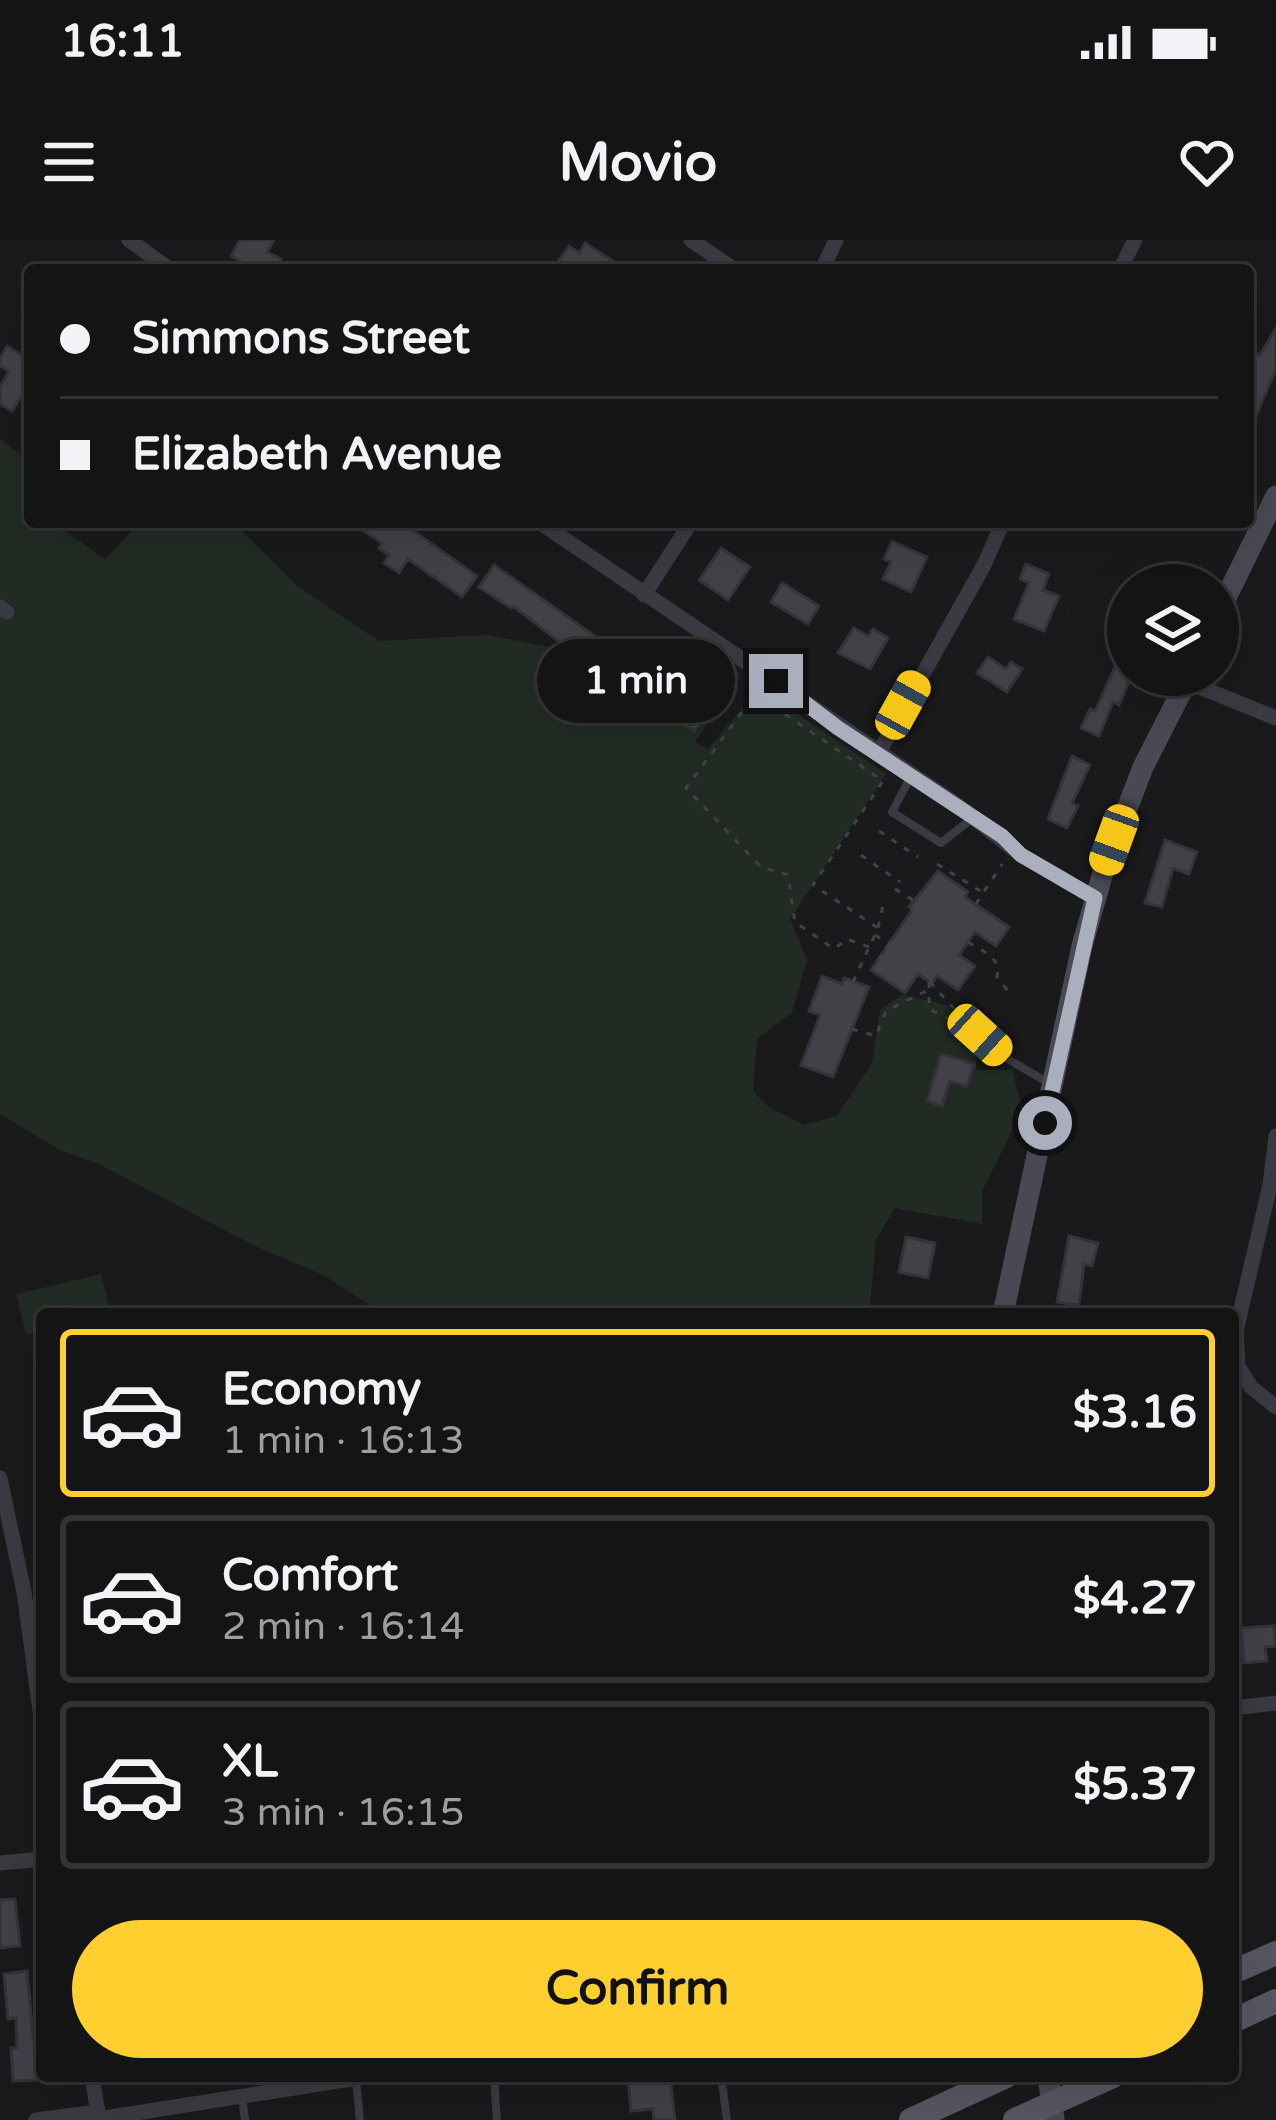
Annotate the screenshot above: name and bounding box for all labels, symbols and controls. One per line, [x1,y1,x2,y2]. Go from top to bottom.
text: 16:11 [60,15,185,69]
icon: menu [36,129,102,195]
icon: heart [1174,129,1240,195]
text: Movio [559,130,717,195]
text: Simmons Street [132,312,470,366]
text: Elizabeth Avenue [132,428,502,482]
map controls [1107,564,1239,696]
button: layers [1107,564,1239,696]
callout: 1 min [536,639,734,723]
route end [749,654,803,708]
text: 1 min [584,657,688,704]
car [870,665,936,745]
car [1085,800,1143,880]
car [941,998,1019,1072]
route start [1018,1096,1072,1150]
icon: car [78,1359,186,1467]
text: Economy [222,1363,421,1417]
text: $3.16 [1073,1386,1197,1440]
text: 1 min · 16:13 [222,1417,464,1464]
icon: car [78,1545,186,1653]
text: Comfort [222,1549,398,1603]
text: $4.27 [1073,1572,1197,1626]
text: 2 min · 16:14 [222,1603,464,1650]
icon: car [78,1731,186,1839]
text: XL [222,1735,278,1789]
text: $5.37 [1073,1758,1197,1812]
text: 3 min · 16:15 [222,1789,464,1836]
button: Confirm [72,1920,1203,2058]

